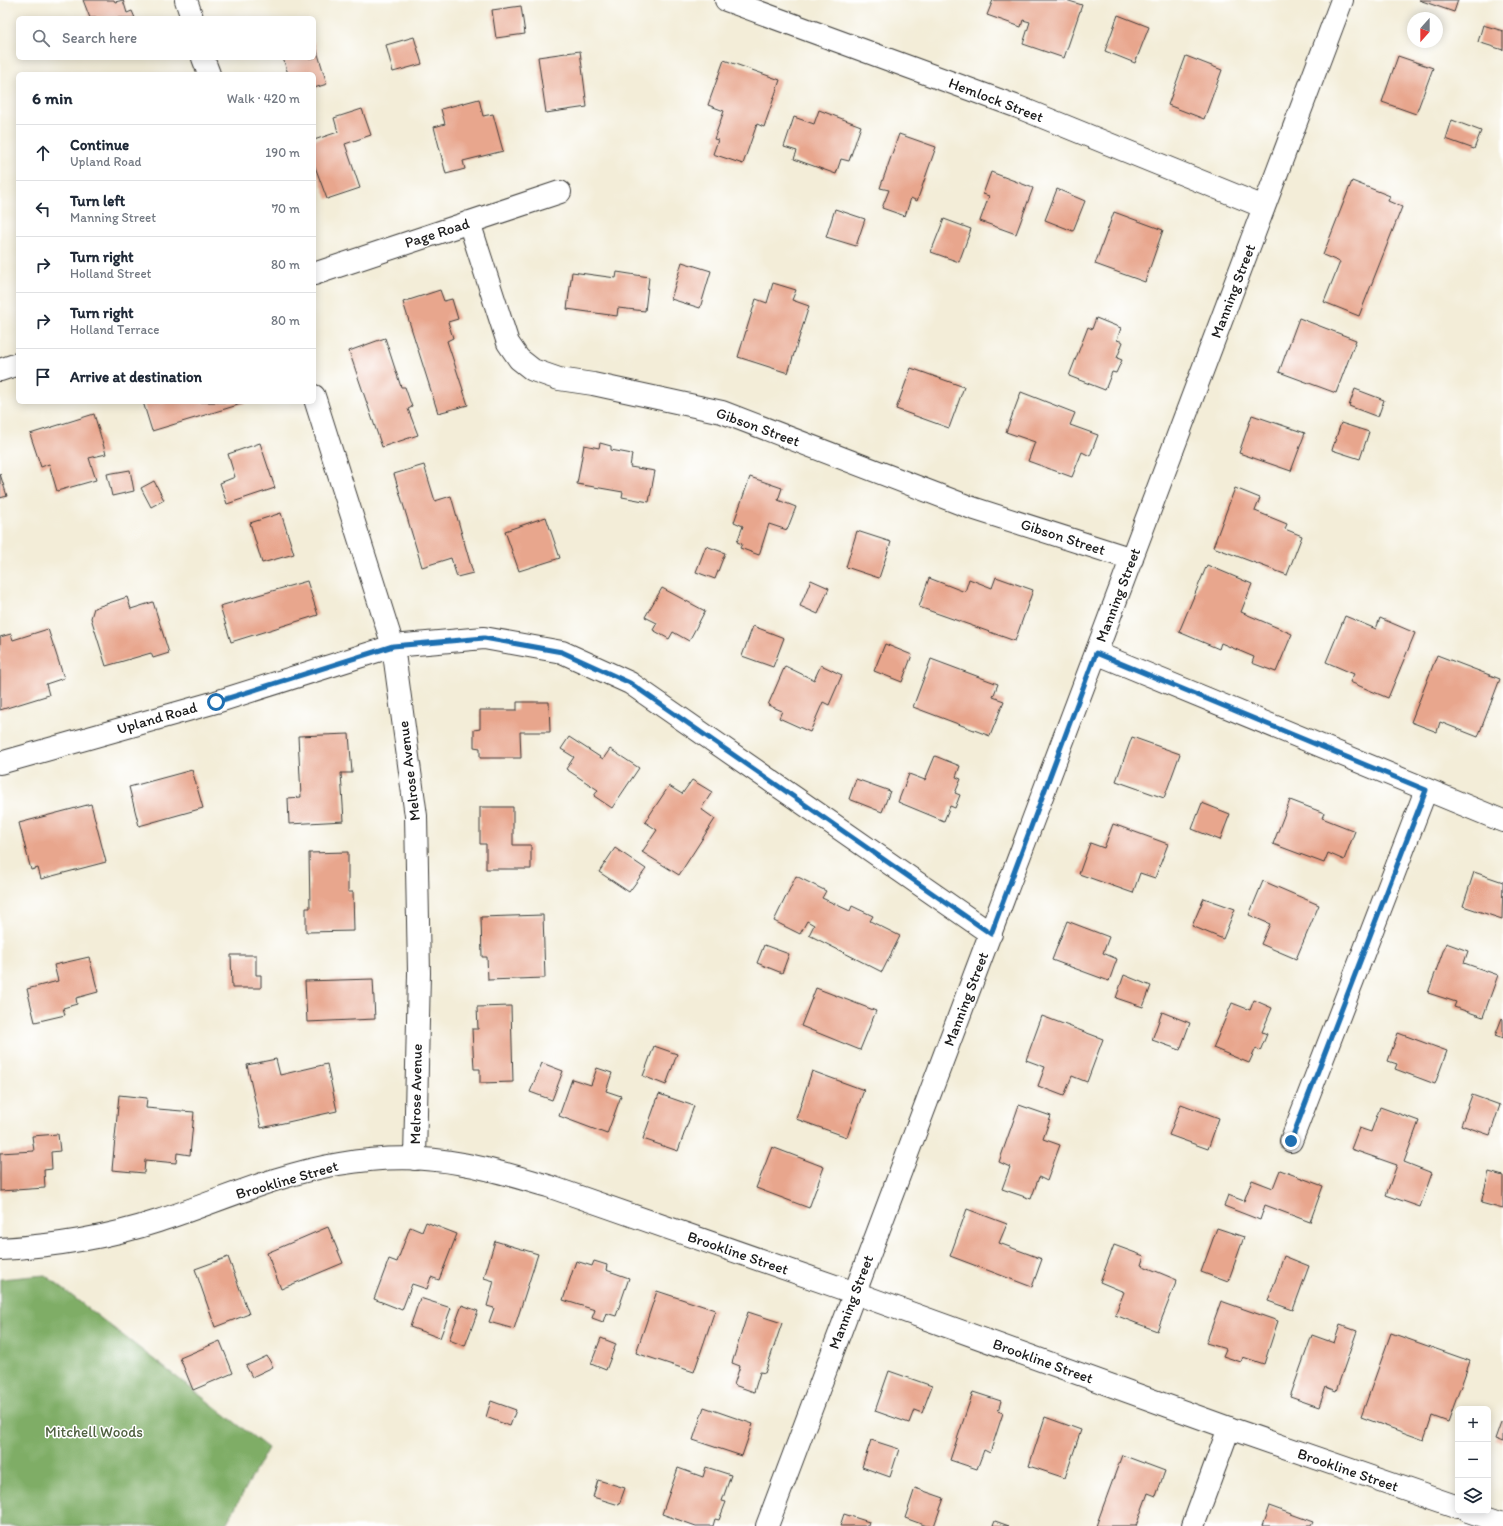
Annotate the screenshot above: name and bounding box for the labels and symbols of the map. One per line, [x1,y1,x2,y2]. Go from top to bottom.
north arrow [1407,12,1443,48]
street label: Hemlock Street [946,74,1046,126]
street label: Page Road [402,214,472,252]
street label: Manning Street [1207,241,1259,341]
street label: Gibson Street [714,404,803,451]
street label: Gibson Street [1018,515,1108,559]
street label: Manning Street [1092,545,1144,645]
route start [207,693,225,711]
street label: Upland Road [115,698,199,738]
street label: Melrose Avenue [394,720,424,822]
street label: Manning Street [940,949,992,1049]
street label: Melrose Avenue [406,1043,426,1145]
route end [1282,1132,1300,1150]
street label: Brookline Street [234,1157,341,1203]
street label: Brookline Street [685,1227,791,1279]
street label: Manning Street [825,1252,877,1352]
street label: Brookline Street [990,1334,1096,1388]
park label: Mitchell Woods [45,1423,143,1441]
street label: Brookline Street [1295,1444,1401,1496]

